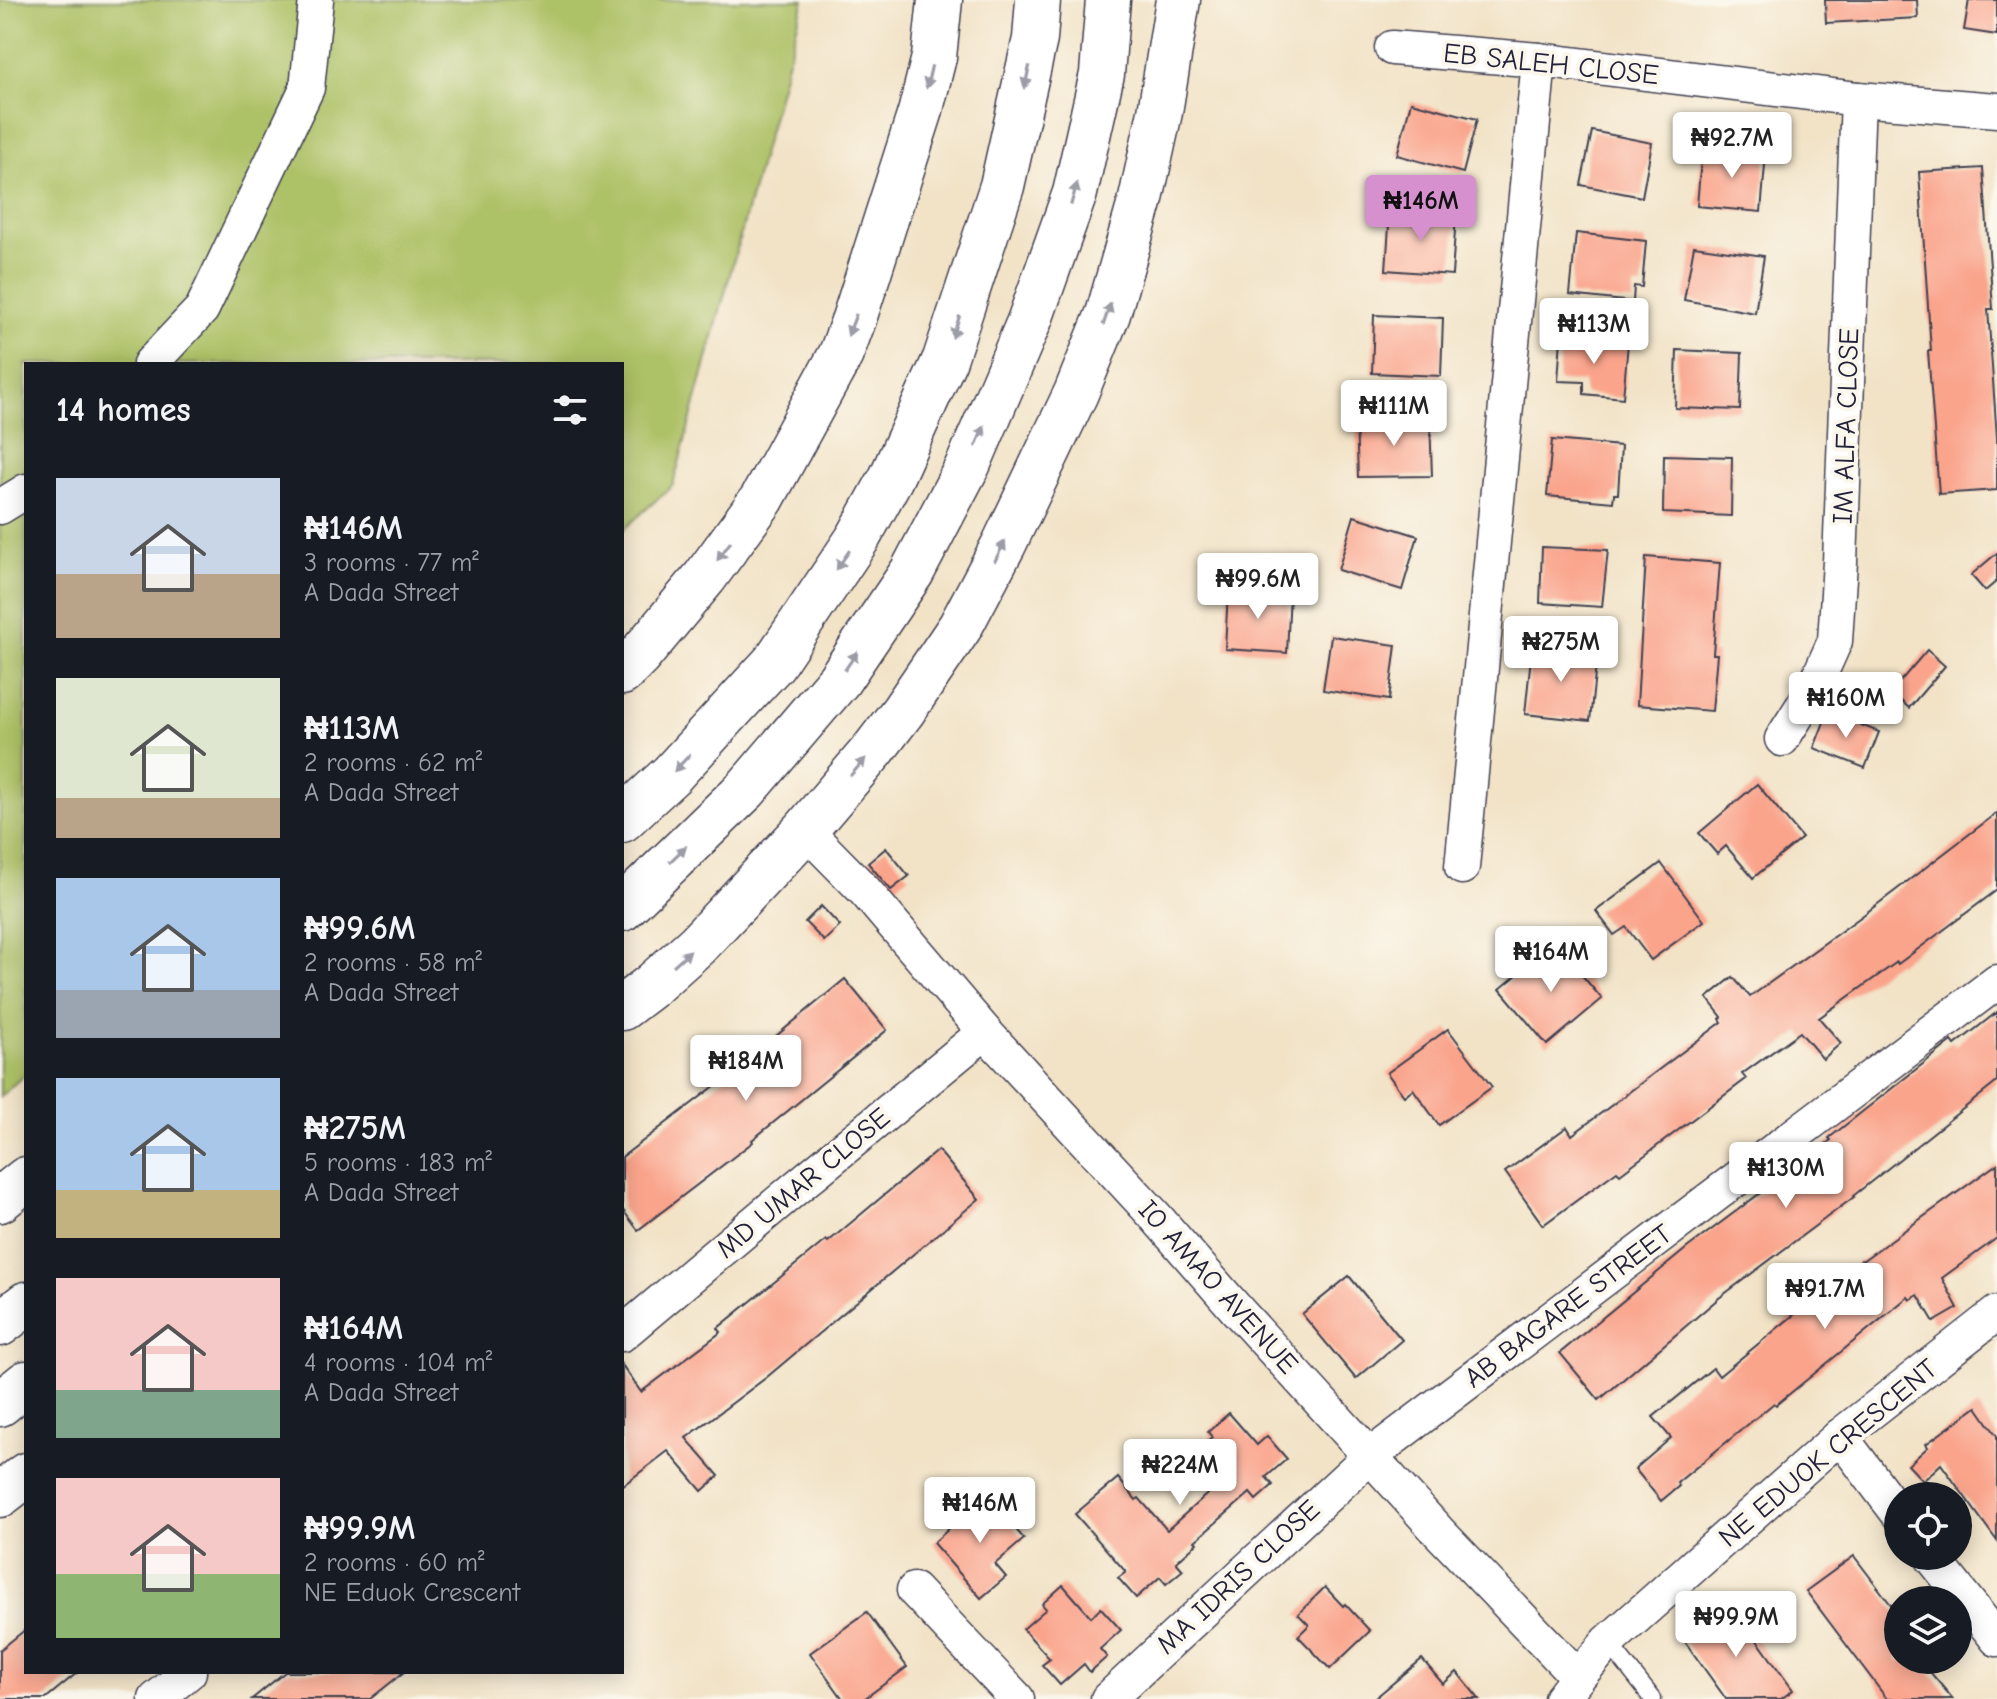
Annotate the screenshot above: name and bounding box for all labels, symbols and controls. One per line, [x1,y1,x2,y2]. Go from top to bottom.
street label: EB SALEH CLOSE [1442,37,1660,91]
one-way arrow [922,65,934,90]
one-way arrow [1020,65,1033,90]
pin: ₦92.7M [1667,112,1797,180]
text: ₦92.7M [1691,123,1773,153]
pin: ₦146M [1365,175,1477,243]
one-way arrow [1068,181,1081,205]
text: ₦146M [1383,186,1459,216]
pin: ₦113M [1538,298,1650,366]
one-way arrow [1101,302,1114,326]
text: ₦113M [1558,309,1631,339]
one-way arrow [845,313,858,337]
one-way arrow [949,315,961,339]
street label: IM ALFA CLOSE [1827,327,1865,525]
pin: ₦111M [1338,380,1450,448]
icon: filters [548,388,592,432]
text: 14 homes [56,390,191,430]
text: ₦111M [1359,391,1429,421]
one-way arrow [974,424,987,448]
text: ₦146M [304,508,403,548]
icon: home [120,510,216,606]
one-way arrow [994,539,1007,562]
one-way arrow [716,540,732,562]
text: 3 rooms · 77 m² [304,548,479,578]
one-way arrow [836,550,851,571]
pin: ₦99.6M [1193,553,1323,621]
text: ₦99.6M [1215,564,1301,594]
text: A Dada Street [304,578,459,608]
pin: ₦275M [1505,616,1617,684]
text: ₦275M [1522,627,1600,657]
one-way arrow [844,651,859,672]
pin: ₦160M [1790,672,1902,740]
text: ₦160M [1807,683,1885,713]
text: ₦113M [304,708,399,748]
icon: home [120,710,216,806]
text: 2 rooms · 62 m² [304,748,482,778]
one-way arrow [673,753,691,772]
one-way arrow [849,758,866,778]
text: A Dada Street [304,778,459,808]
one-way arrow [668,846,687,864]
text: ₦99.6M [304,908,415,948]
icon: home [120,910,216,1006]
pin: ₦164M [1495,926,1607,994]
text: ₦164M [1513,937,1589,967]
text: 2 rooms · 58 m² [304,948,482,978]
one-way arrow [672,950,691,968]
text: A Dada Street [304,978,459,1008]
pin: ₦184M [690,1035,802,1103]
text: ₦184M [708,1046,784,1076]
street label: MD UMAR CLOSE [710,1101,896,1265]
text: ₦275M [304,1108,406,1148]
icon: home [120,1110,216,1206]
pin: ₦130M [1730,1142,1842,1210]
text: 5 rooms · 183 m² [304,1148,492,1178]
text: ₦130M [1747,1153,1825,1183]
text: A Dada Street [304,1178,459,1208]
street label: IO AMAO AVENUE [1132,1194,1304,1380]
street label: AB BAGARE STREET [1458,1217,1678,1394]
pin: ₦91.7M [1760,1263,1890,1331]
text: ₦91.7M [1785,1274,1865,1304]
text: ₦164M [304,1308,403,1348]
icon: home [120,1310,216,1406]
text: 4 rooms · 104 m² [304,1348,492,1378]
street label: NE EDUOK CRESCENT [1712,1352,1944,1554]
text: A Dada Street [304,1378,459,1408]
pin: ₦224M [1124,1439,1236,1507]
text: ₦224M [1141,1450,1219,1480]
pin: ₦146M [924,1477,1036,1545]
map controls [1884,1482,1972,1674]
button: locate [1884,1482,1972,1570]
text: ₦146M [942,1488,1018,1518]
street label: MA IDRIS CLOSE [1150,1493,1326,1661]
text: ₦99.9M [304,1508,415,1548]
icon: home [120,1510,216,1606]
text: 2 rooms · 60 m² [304,1548,485,1578]
text: NE Eduok Crescent [304,1578,520,1608]
button: layers [1884,1586,1972,1674]
pin: ₦99.9M [1671,1591,1801,1659]
text: ₦99.9M [1693,1602,1779,1632]

